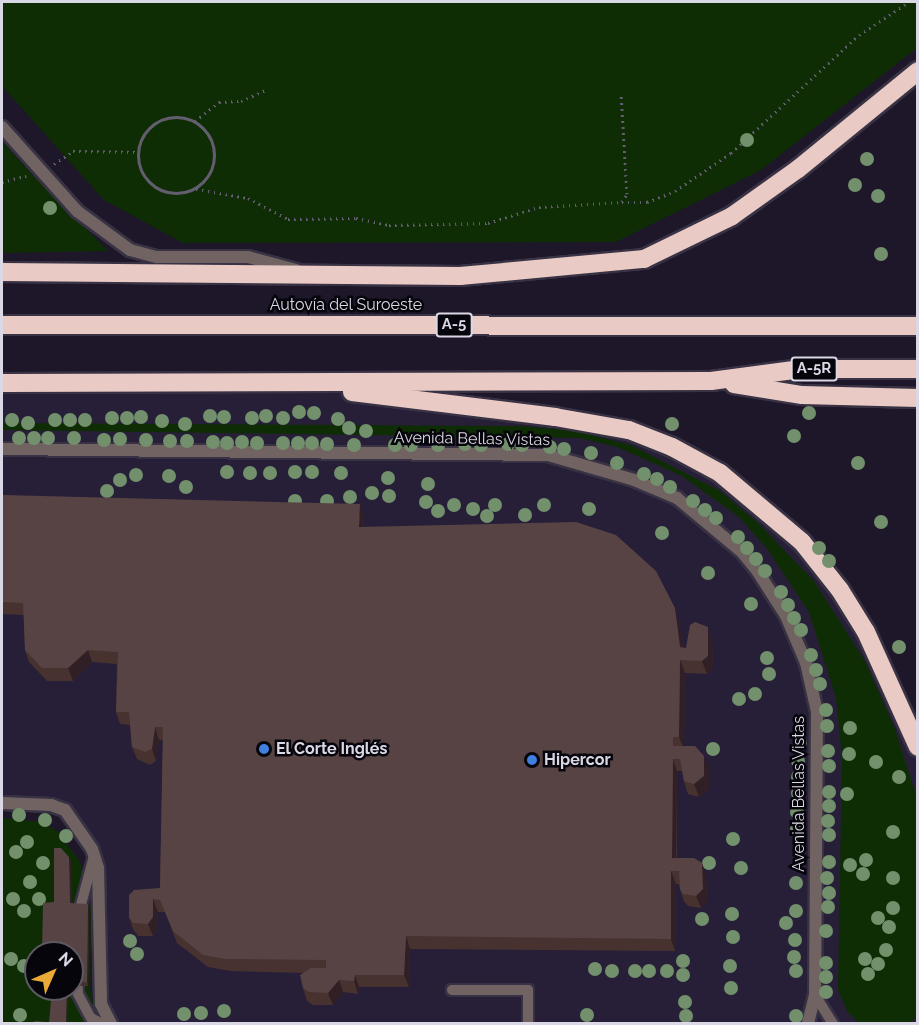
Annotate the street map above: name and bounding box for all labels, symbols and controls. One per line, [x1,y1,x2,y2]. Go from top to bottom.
street label: Autovía del Suroeste [269,295,423,315]
road number: A-5 [434,313,474,337]
road number: A-5R [790,357,838,381]
street label: Avenida Bellas Vistas [394,428,550,450]
street label: Avenida Bellas Vistas [789,716,809,872]
place label: El Corte Inglés [276,739,388,759]
marker: El Corte Inglés [257,742,271,756]
place label: Hipercor [544,750,611,770]
marker: Hipercor [525,753,539,767]
north arrow [24,941,84,1001]
text: N [55,948,77,970]

